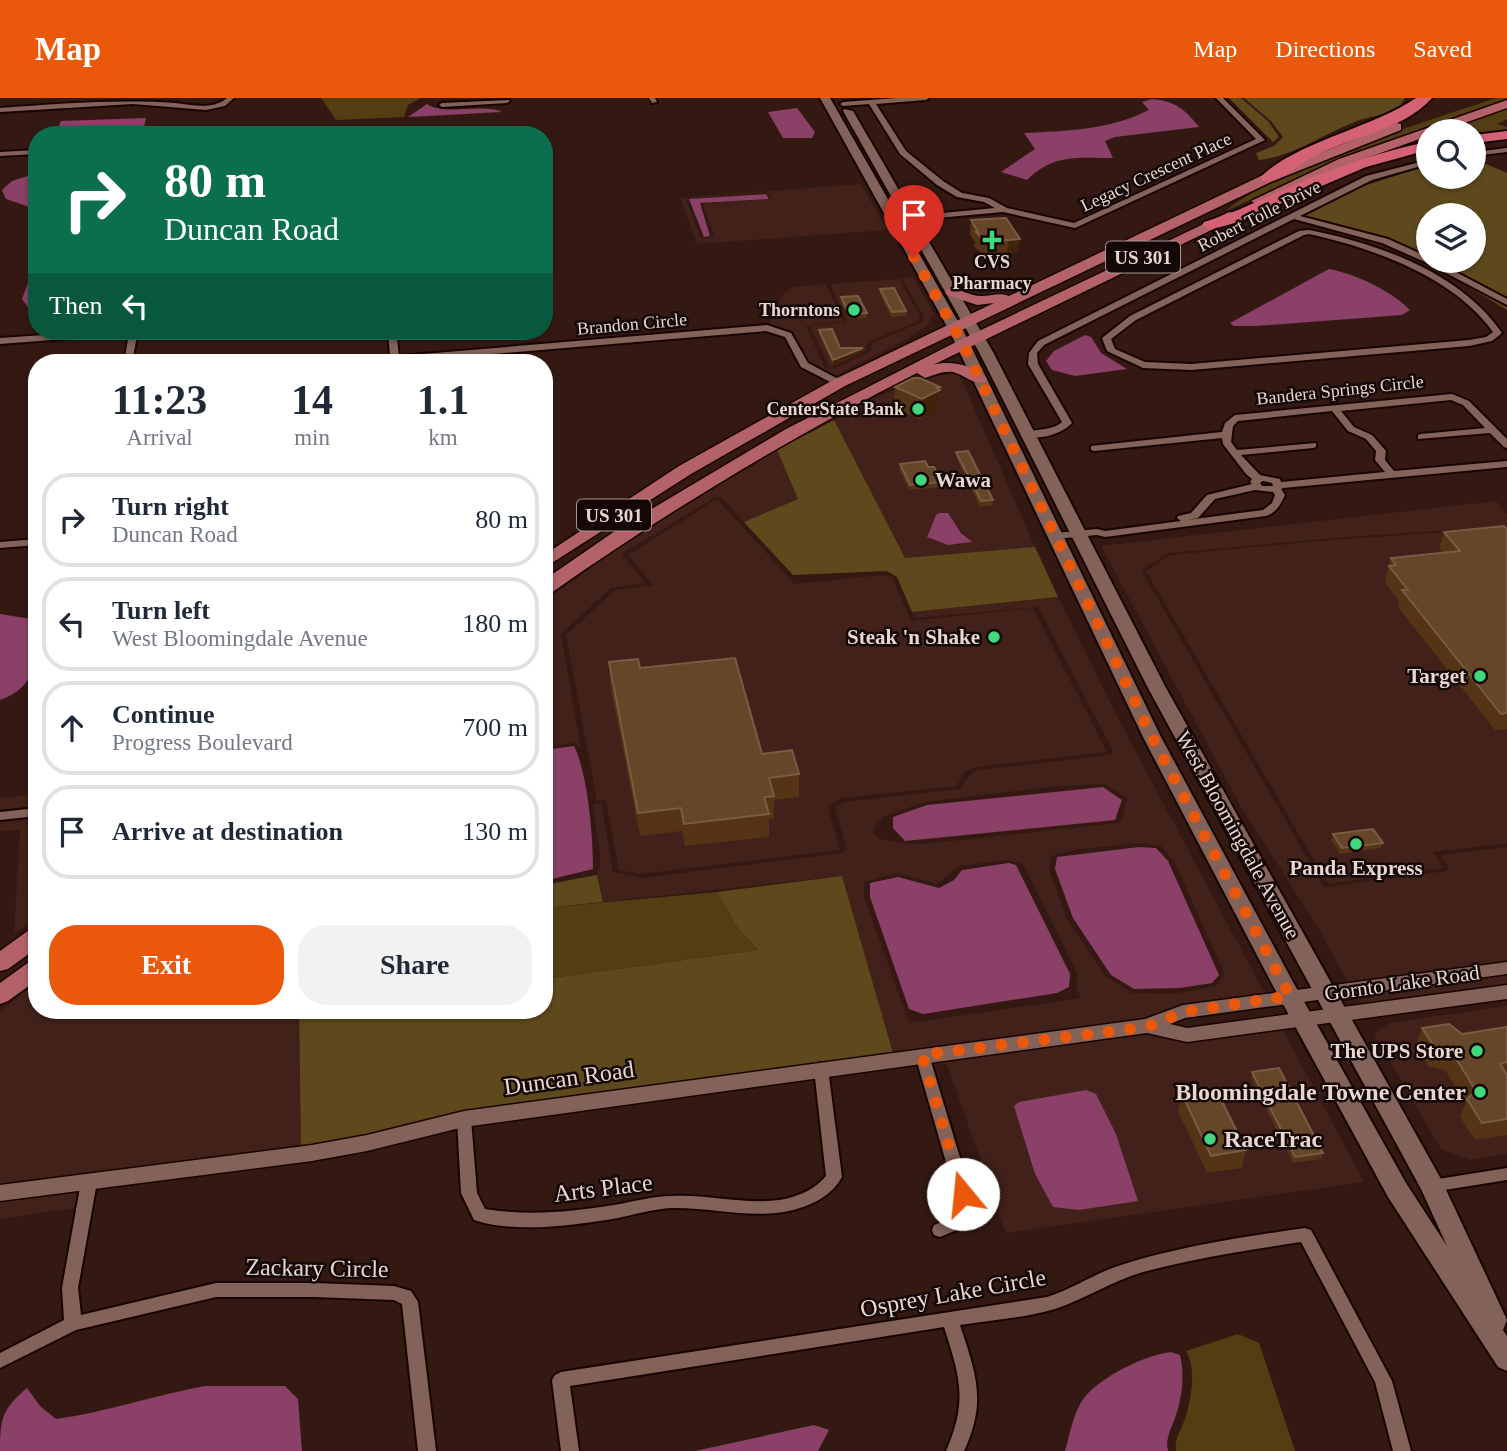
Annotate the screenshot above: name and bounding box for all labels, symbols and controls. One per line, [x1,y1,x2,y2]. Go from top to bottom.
text: Map [35,31,101,67]
text: Map [1193,36,1237,62]
text: Directions [1275,36,1375,62]
text: Saved [1413,36,1472,62]
map controls [1416,119,1486,273]
button: search [1416,119,1486,189]
street label: Legacy Crescent Place [1077,128,1235,216]
text: 80 m [164,153,266,208]
icon: right [49,154,140,245]
street label: Robert Tolle Drive [1194,176,1324,256]
pin [884,185,944,257]
icon: arrive [895,196,933,234]
button: layers [1416,203,1486,273]
text: Duncan Road [164,211,339,247]
marker: CVS Pharmacy [984,232,1000,248]
road number: US 301 [1106,242,1180,272]
place label: CVS Pharmacy [953,252,1031,293]
icon: left [116,287,154,325]
text: Then [49,291,102,320]
place label: Thorntons [759,300,840,320]
marker: Thorntons [846,302,862,318]
street label: Brandon Circle [576,309,688,339]
street label: Bandera Springs Circle [1255,371,1425,409]
text: 11:23 [112,377,207,423]
text: 14 [291,377,333,423]
text: 1.1 [417,377,469,423]
place label: CenterState Bank [767,399,904,419]
marker: CenterState Bank [910,401,926,417]
text: Arrival [126,425,193,450]
text: min [294,425,330,450]
text: km [428,425,458,450]
place label: Wawa [935,468,992,492]
marker: Wawa [913,472,929,488]
text: Turn right [112,492,229,521]
road number: US 301 [577,500,651,530]
icon: right [53,501,91,539]
text: 80 m [475,505,528,534]
text: Duncan Road [112,522,238,547]
text: Turn left [112,596,210,625]
icon: left [53,605,91,643]
text: 180 m [462,609,528,638]
place label: Steak 'n Shake [847,625,980,649]
text: West Bloomingdale Avenue [112,626,368,651]
marker: Steak 'n Shake [986,629,1002,645]
place label: Target [1407,664,1466,688]
marker: Target [1472,668,1488,684]
text: Continue [112,700,215,729]
icon: ahead [53,709,91,747]
text: 700 m [462,713,528,742]
street label: West Bloomingdale Avenue [1171,727,1305,943]
text: Progress Boulevard [112,730,293,755]
icon: arrive [53,813,91,851]
text: Arrive at destination [112,817,343,846]
text: 130 m [462,817,528,846]
marker: Panda Express [1348,836,1364,852]
place label: Panda Express [1289,856,1423,880]
button: Exit [49,925,284,1005]
button: Share [298,925,532,1005]
street label: Gornto Lake Road [1323,960,1482,1006]
place label: The UPS Store [1330,1039,1463,1063]
marker: The UPS Store [1469,1043,1485,1059]
street label: Duncan Road [502,1056,636,1100]
place label: Bloomingdale Towne Center [1175,1079,1466,1105]
marker: Bloomingdale Towne Center [1472,1084,1488,1100]
place label: RaceTrac [1224,1126,1323,1152]
marker: RaceTrac [1202,1131,1218,1147]
position arrow [926,1157,1000,1231]
street label: Arts Place [552,1169,654,1207]
street label: Zackary Circle [245,1254,389,1282]
street label: Osprey Lake Circle [858,1264,1048,1322]

